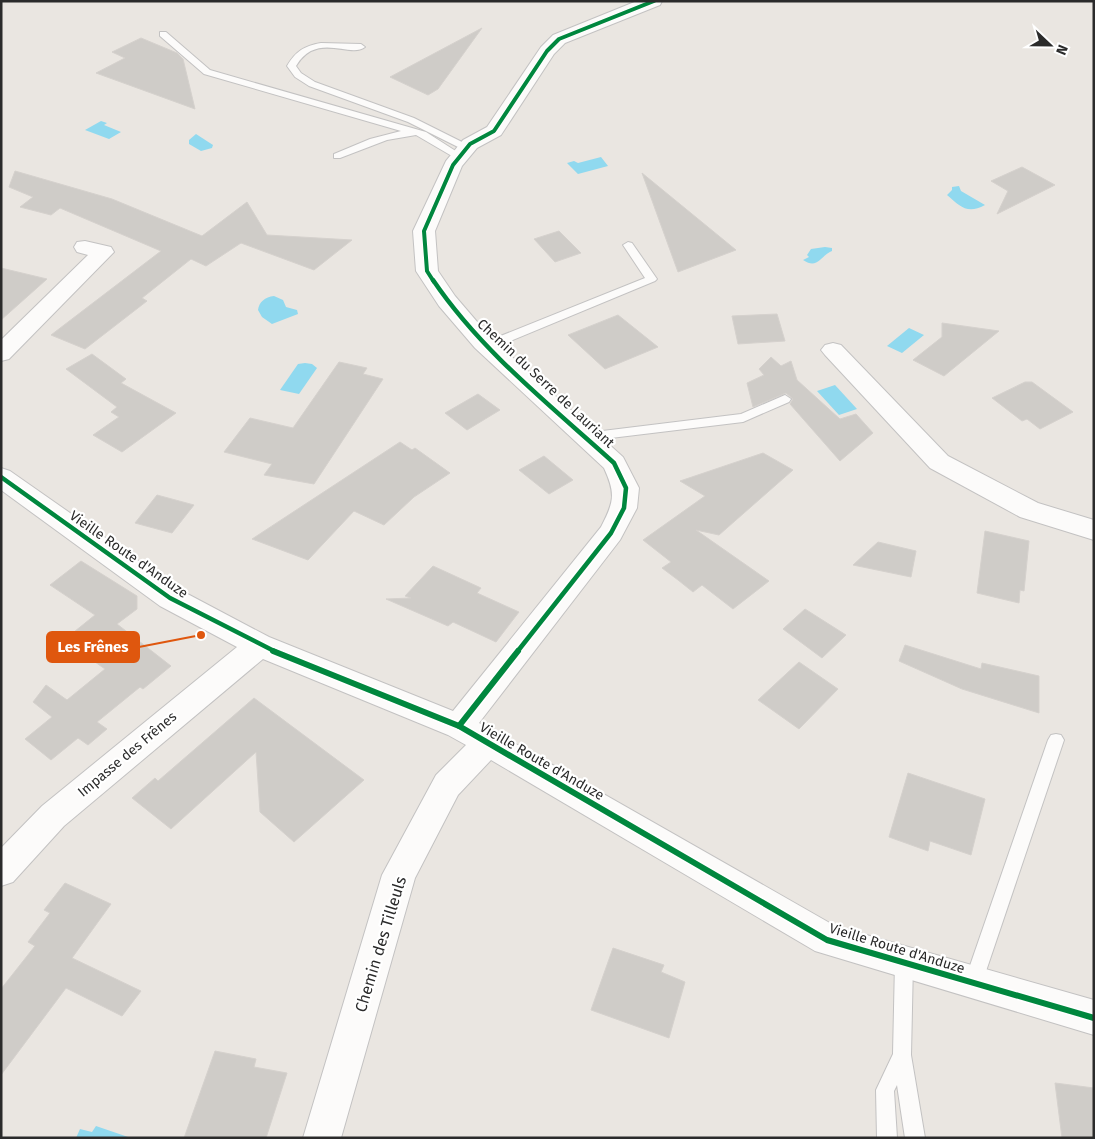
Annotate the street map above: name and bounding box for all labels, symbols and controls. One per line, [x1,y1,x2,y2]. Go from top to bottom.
north arrow [1025,20,1075,70]
text: N [1052,42,1071,57]
street label: Chemin du Serre de Lauriant [474,315,618,452]
street label: Vieille Route d'Anduze [66,507,191,602]
callout: Les Frênes [47,632,139,662]
text: Les Frênes [57,638,129,656]
street label: Impasse des Frênes [74,708,181,801]
street label: Vieille Route d'Anduze [476,719,607,804]
street label: Chemin des Tilleuls [351,874,410,1014]
street label: Vieille Route d'Anduze [827,920,967,977]

